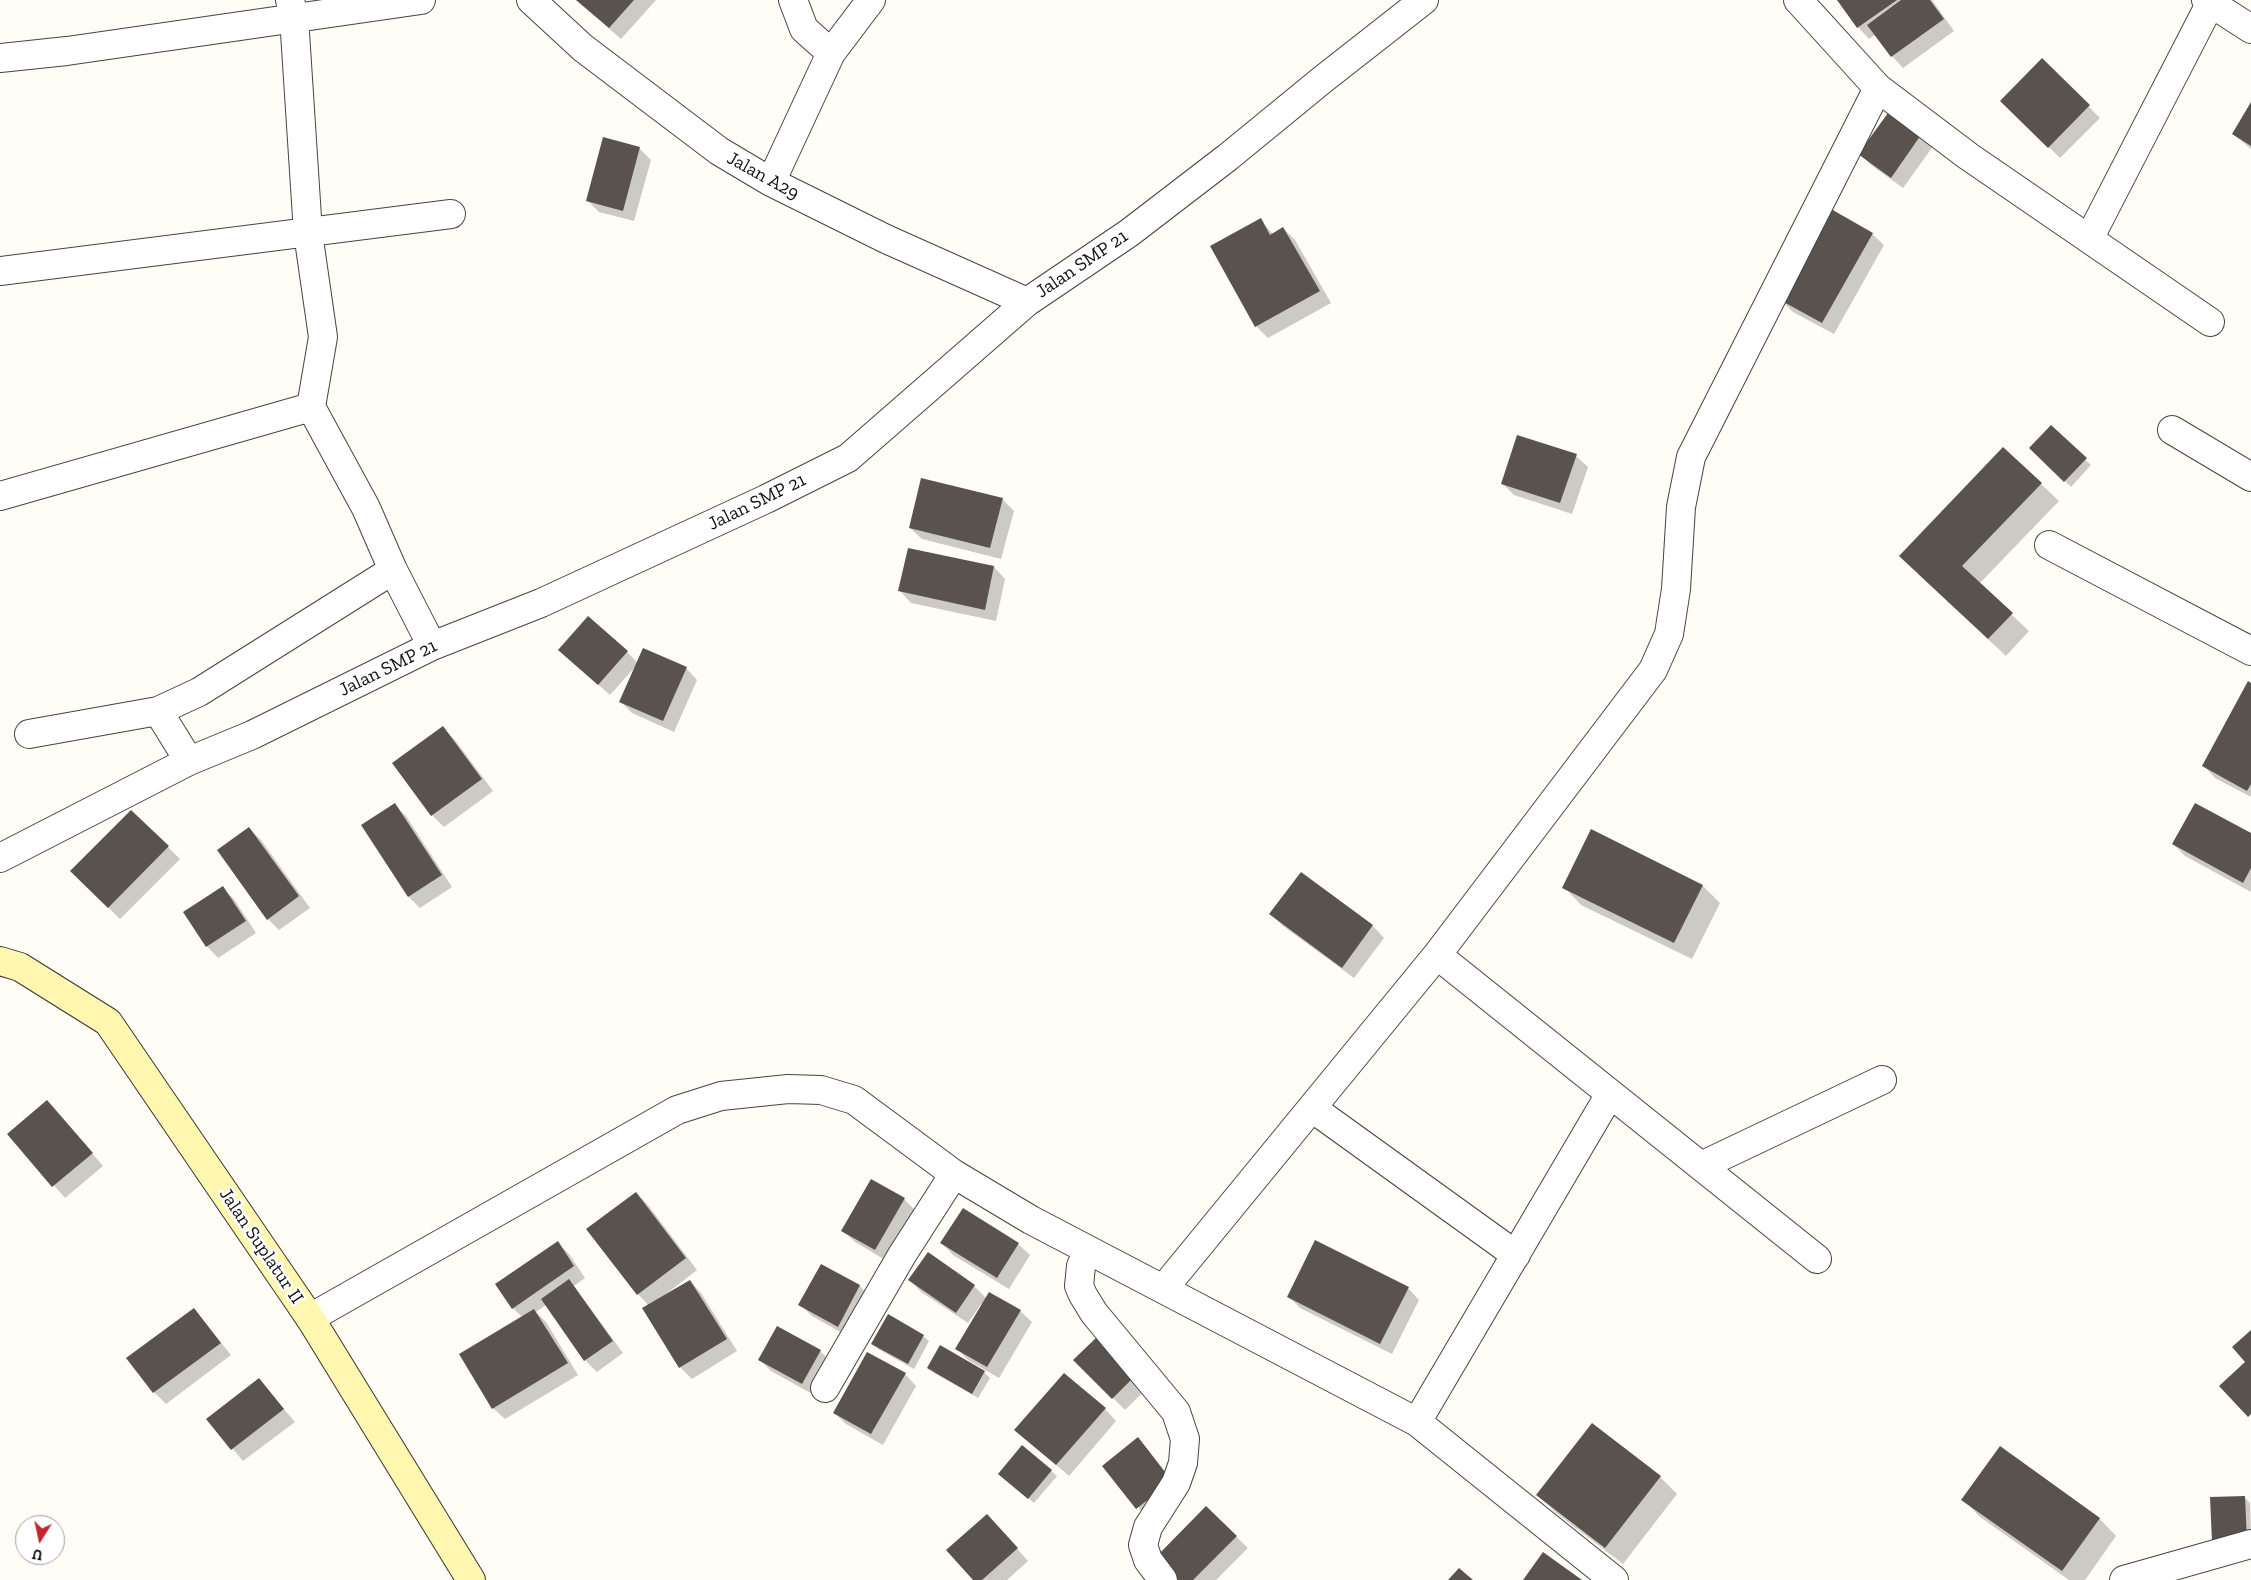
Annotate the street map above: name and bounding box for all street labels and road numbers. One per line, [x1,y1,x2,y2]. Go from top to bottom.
street label: Jalan A29 [723,147,803,205]
street label: Jalan SMP 21 [1032,225,1132,303]
street label: Jalan SMP 21 [704,469,810,535]
street label: Jalan SMP 21 [335,635,441,701]
street label: Jalan Suplatur II [214,1184,308,1308]

